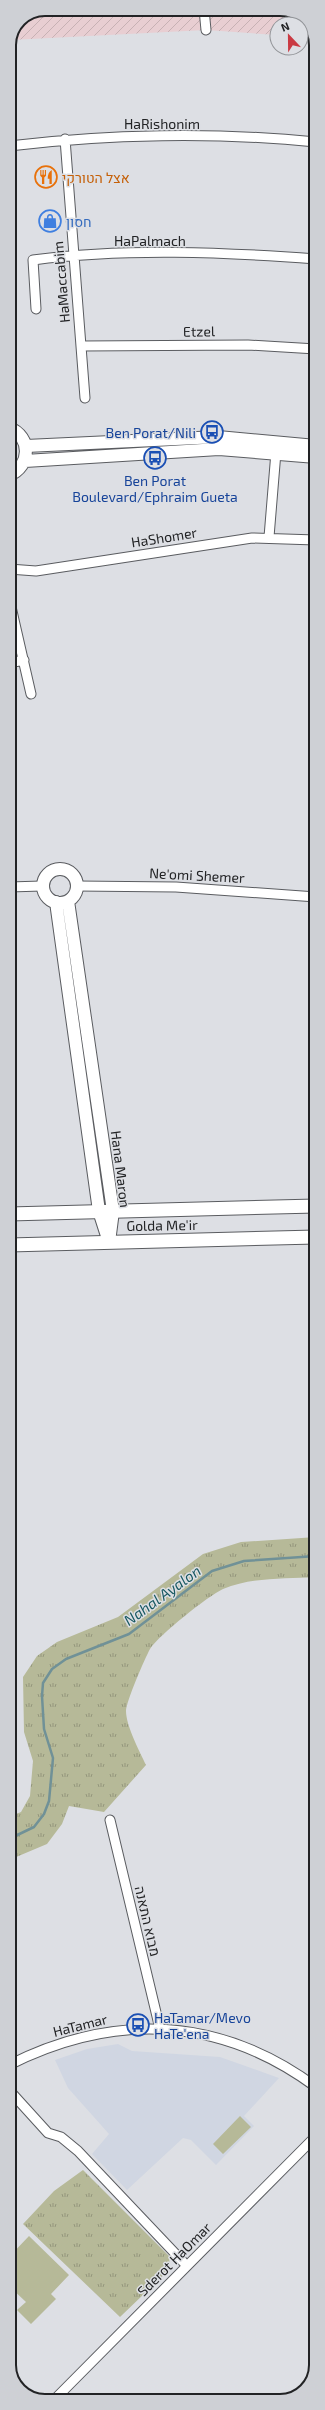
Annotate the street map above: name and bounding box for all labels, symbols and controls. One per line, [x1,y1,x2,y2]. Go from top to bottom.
north arrow [269,16,309,56]
text: N [279,19,291,34]
street label: HaRishonim [124,115,200,132]
restaurant icon: אצל הטורקי [33,164,59,190]
place label: אצל הטורקי [62,169,130,186]
shop icon: חסון [37,208,63,234]
place label: חסון [66,213,92,230]
street label: HaPalmach [114,232,186,249]
street label: HaMaccabim [49,240,73,324]
street label: Etzel [183,322,216,340]
bus stop icon: Ben Porat/Nili [199,419,225,445]
place label: Ben Porat/Nili [106,424,196,441]
bus stop icon: Ben Porat Boulevard/Ephraim Gueta [142,445,168,471]
place label: Ben Porat Boulevard/Ephraim Gueta [72,472,238,505]
street label: HaShomer [130,523,198,551]
street label: Ne'omi Shemer [149,864,246,886]
street label: Hana Maron [108,1130,134,1208]
street label: Golda Me'ir [126,1216,198,1234]
water label: Nahal Ayalon [120,1561,205,1630]
street label: מבוא התאנה [132,1884,164,1958]
place label: HaTamar/Mevo HaTe'ena [154,2009,251,2042]
street label: HaTamar [51,2010,109,2040]
bus stop icon: HaTamar/Mevo HaTe'ena [125,2012,151,2038]
street label: Sderot HaOmar [134,2218,215,2299]

